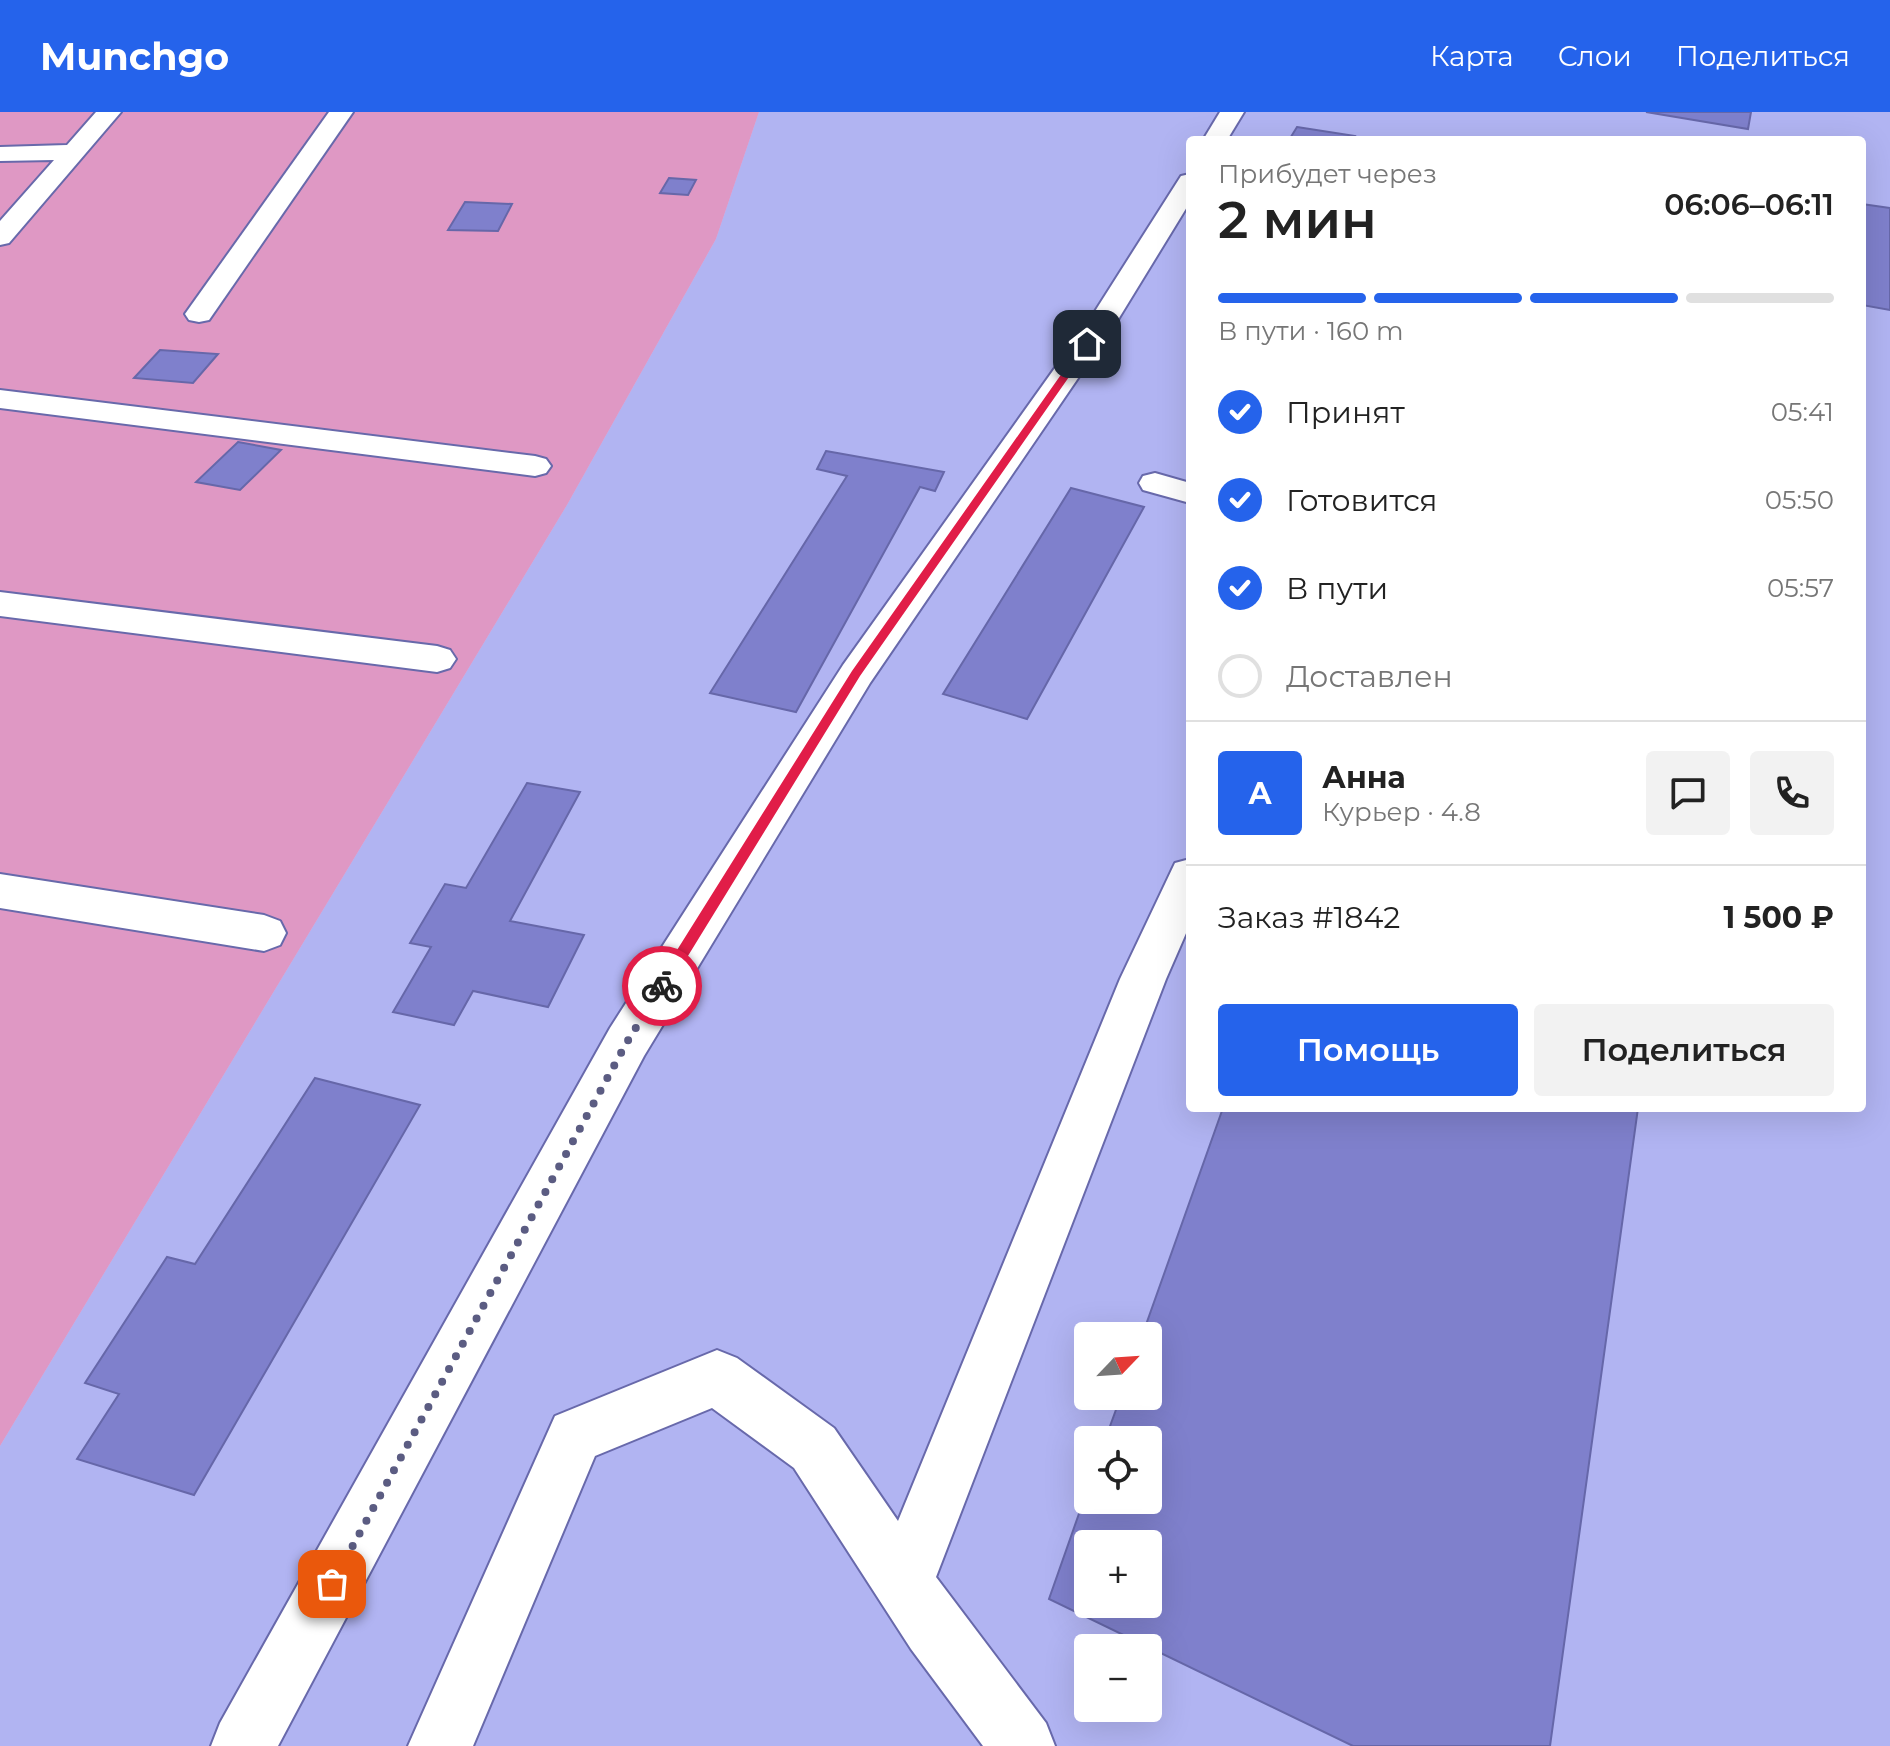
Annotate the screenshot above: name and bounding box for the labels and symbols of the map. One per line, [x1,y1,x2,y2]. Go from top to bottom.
pin [1053,310,1121,378]
courier [622,946,702,1026]
north arrow [1074,1322,1162,1410]
pin [298,1550,366,1618]

